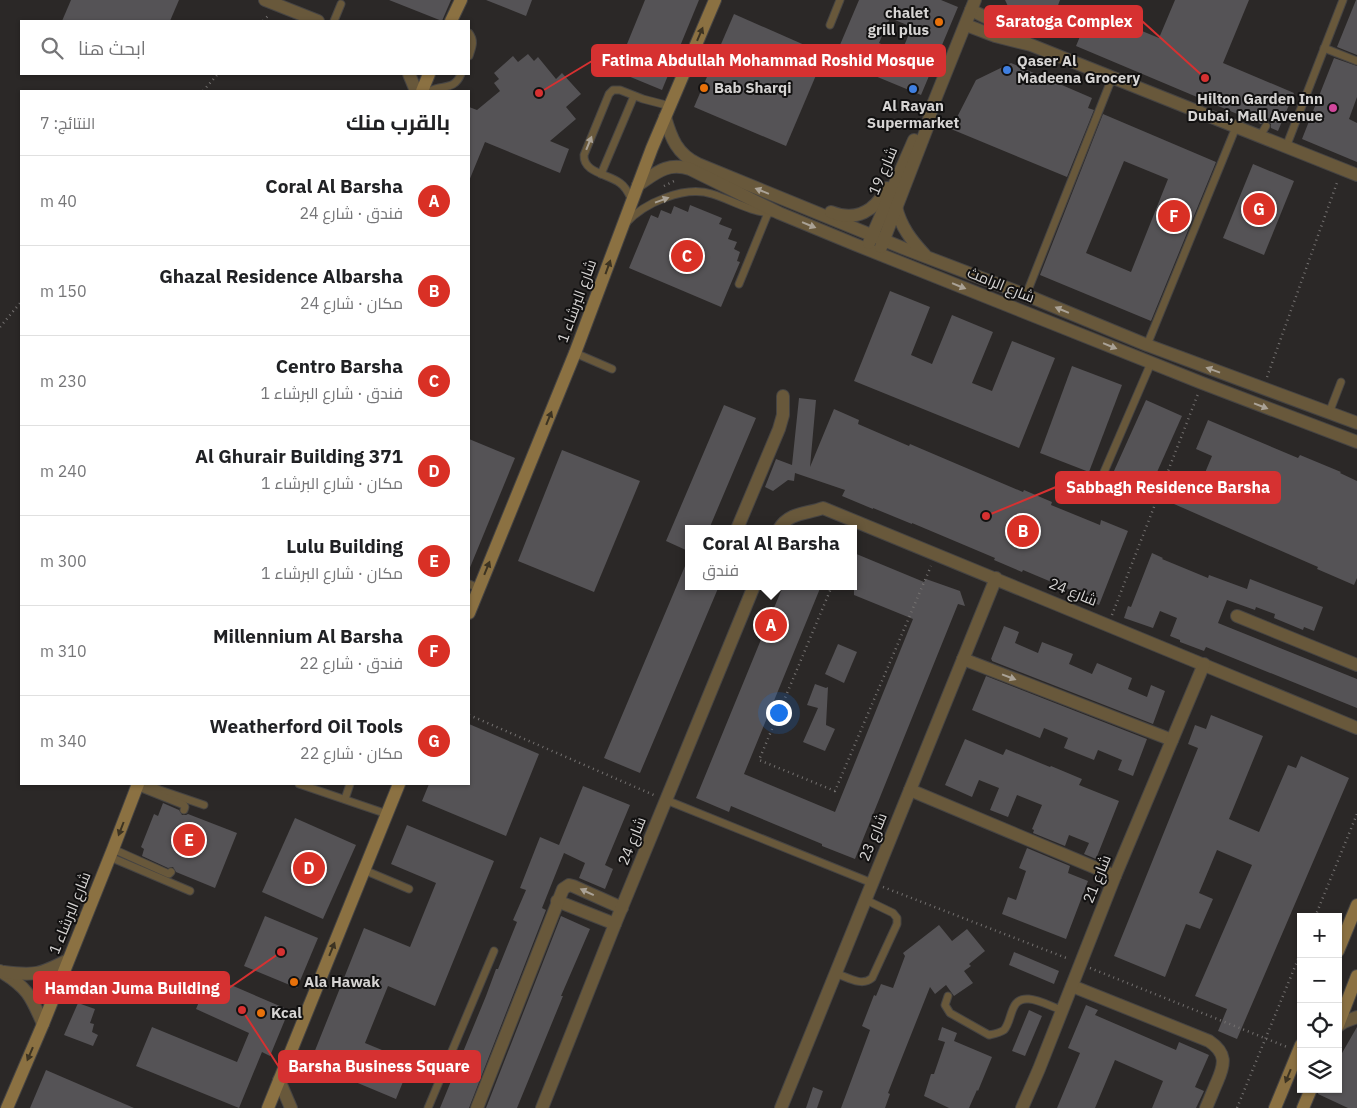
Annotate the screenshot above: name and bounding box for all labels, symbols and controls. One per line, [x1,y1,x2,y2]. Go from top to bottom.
place label: chalet grill plus [868,3,929,39]
callout: Saratoga Complex [985,6,1142,37]
text: Saratoga Complex [995,11,1133,31]
marker: chalet grill plus [933,16,945,28]
search box [20,20,470,75]
one-way arrow [697,27,705,41]
icon: search [38,34,66,62]
text: ابحث هنا [78,36,146,60]
callout: Fatima Abdullah Mohammad Roshid Mosque [592,45,945,76]
text: Fatima Abdullah Mohammad Roshid Mosque [601,50,935,70]
place label: Qaser Al Madeena Grocery [1017,51,1140,87]
marker: Qaser Al Madeena Grocery [1001,64,1013,76]
place label: Bab Sharqi [714,78,791,97]
marker: Bab Sharqi [698,82,710,94]
marker: Al Rayan Supermarket [907,83,919,95]
place label: Hilton Garden Inn Dubai, Mall Avenue [1188,89,1323,125]
place label: Al Rayan Supermarket [867,96,959,132]
marker: Hilton Garden Inn Dubai, Mall Avenue [1327,102,1339,114]
text: بالقرب منك [346,108,450,136]
text: النتائج: 7 [40,113,95,133]
one-way arrow [585,136,593,150]
street label: شارع 19 [864,144,903,199]
text: Coral Al Barsha [265,174,403,198]
one-way arrow [754,187,769,195]
pin: G [1243,190,1275,228]
text: 40 m [40,191,77,211]
text: A [429,191,439,211]
one-way arrow [655,196,670,203]
pin: F [1158,197,1190,235]
text: فندق · شارع 24 [299,203,403,223]
one-way arrow [801,222,816,229]
pin: C [671,237,703,275]
street label: شارع البرشاء 1 [553,257,602,346]
one-way arrow [605,259,612,274]
street label: شارع الرامث [964,262,1038,309]
text: Ghazal Residence Albarsha [159,264,403,288]
text: 150 m [40,281,87,301]
text: B [429,281,439,301]
one-way arrow [952,282,967,290]
text: مكان · شارع 24 [300,293,403,313]
one-way arrow [1055,305,1069,313]
one-way arrow [1103,343,1117,351]
text: Centro Barsha [276,354,403,378]
one-way arrow [1205,366,1220,373]
text: 230 m [40,371,87,391]
text: C [429,371,439,391]
text: فندق · شارع البرشاء 1 [260,383,403,403]
one-way arrow [1254,403,1269,410]
one-way arrow [545,410,553,425]
text: Al Ghurair Building 371 [195,444,403,468]
text: 240 m [40,461,87,481]
text: D [428,461,440,481]
callout: Sabbagh Residence Barsha [1056,472,1280,503]
text: مكان · شارع البرشاء 1 [261,473,403,493]
text: Sabbagh Residence Barsha [1066,477,1270,497]
pin: B [1007,512,1039,550]
popup [685,525,857,590]
text: Coral Al Barsha [702,531,840,555]
text: Lulu Building [286,534,403,558]
text: 300 m [40,551,87,571]
text: E [429,551,439,571]
text: فندق [702,560,739,580]
one-way arrow [484,561,492,576]
text: مكان · شارع البرشاء 1 [261,563,403,583]
street label: شارع 24 [1045,573,1100,612]
pin: A [755,606,787,644]
text: Millennium Al Barsha [213,624,403,648]
text: 310 m [40,641,87,661]
text: F [429,641,439,661]
text: فندق · شارع 22 [299,653,403,673]
one-way arrow [1002,673,1016,681]
your location [766,700,792,726]
text: Weatherford Oil Tools [209,714,403,738]
text: 340 m [40,731,87,751]
text: G [428,731,440,751]
text: مكان · شارع 22 [300,743,403,763]
street label: شارع 23 [854,810,893,865]
street label: شارع 24 [613,814,652,869]
pin: E [173,821,205,859]
one-way arrow [117,822,124,837]
pin: D [293,849,325,887]
street label: شارع 21 [1078,852,1117,907]
street label: شارع البرشاء 1 [44,869,97,958]
one-way arrow [580,887,594,895]
map controls [1297,913,1342,1093]
button: + [1297,913,1342,958]
one-way arrow [328,941,336,956]
button: − [1297,958,1342,1003]
callout: Hamdan Juma Building [34,972,229,1003]
place label: Ala Hawak [304,972,380,991]
marker: Ala Hawak [288,976,300,988]
text: Hamdan Juma Building [44,978,220,998]
place label: Kcal [271,1003,302,1022]
button: locate [1297,1003,1342,1048]
marker: Kcal [255,1007,267,1019]
one-way arrow [26,1047,34,1061]
button: layers [1297,1048,1342,1093]
callout: Barsha Business Square [279,1051,480,1082]
text: Barsha Business Square [288,1056,470,1076]
one-way arrow [1284,1069,1291,1084]

